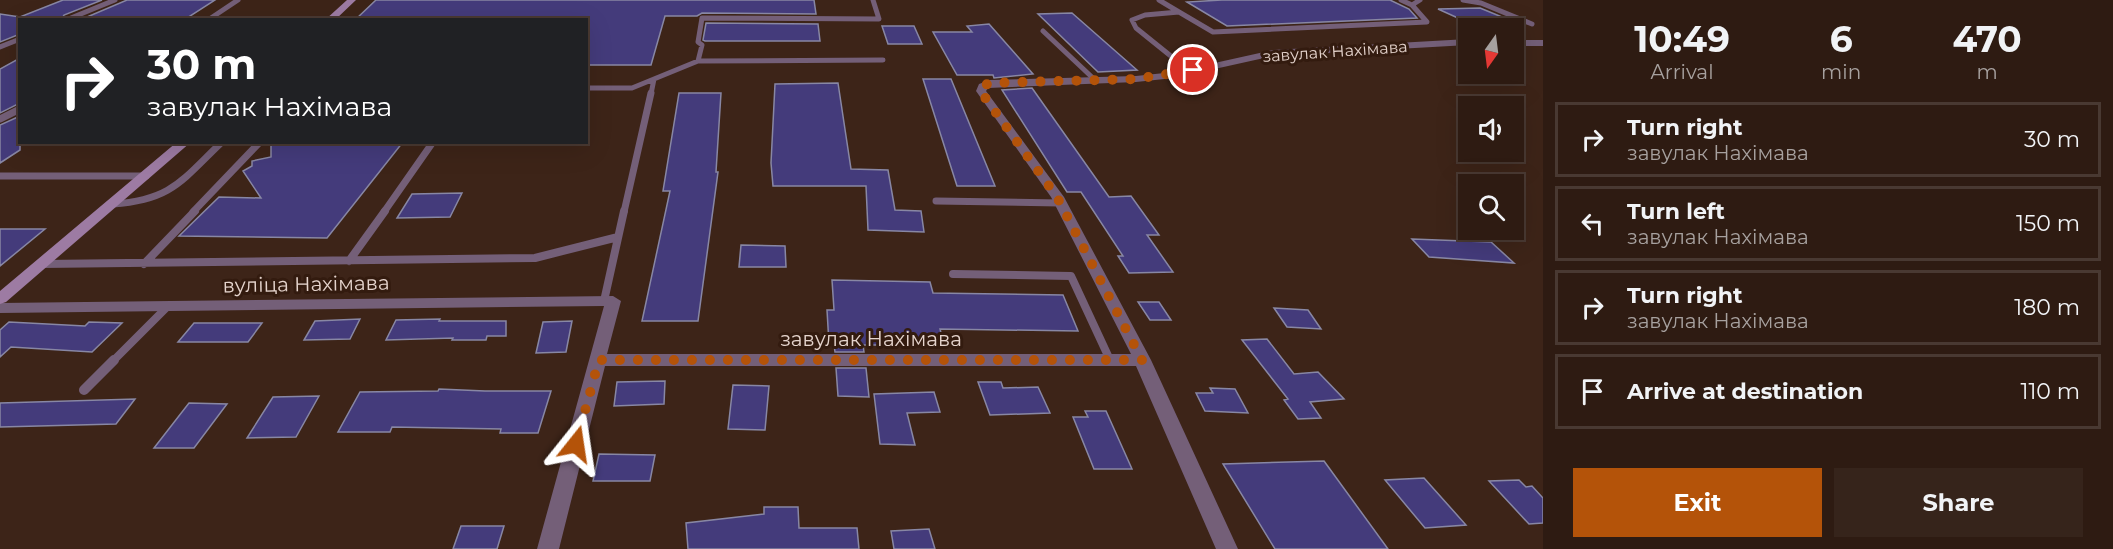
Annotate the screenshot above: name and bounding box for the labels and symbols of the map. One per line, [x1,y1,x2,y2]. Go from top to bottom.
north arrow [1458,18,1524,84]
street label: завулак Нахімава [1262,37,1408,66]
pin [1167,44,1218,95]
street label: вуліца Нахімава [222,271,390,297]
street label: завулак Нахімава [780,327,962,351]
position arrow [544,412,608,476]

